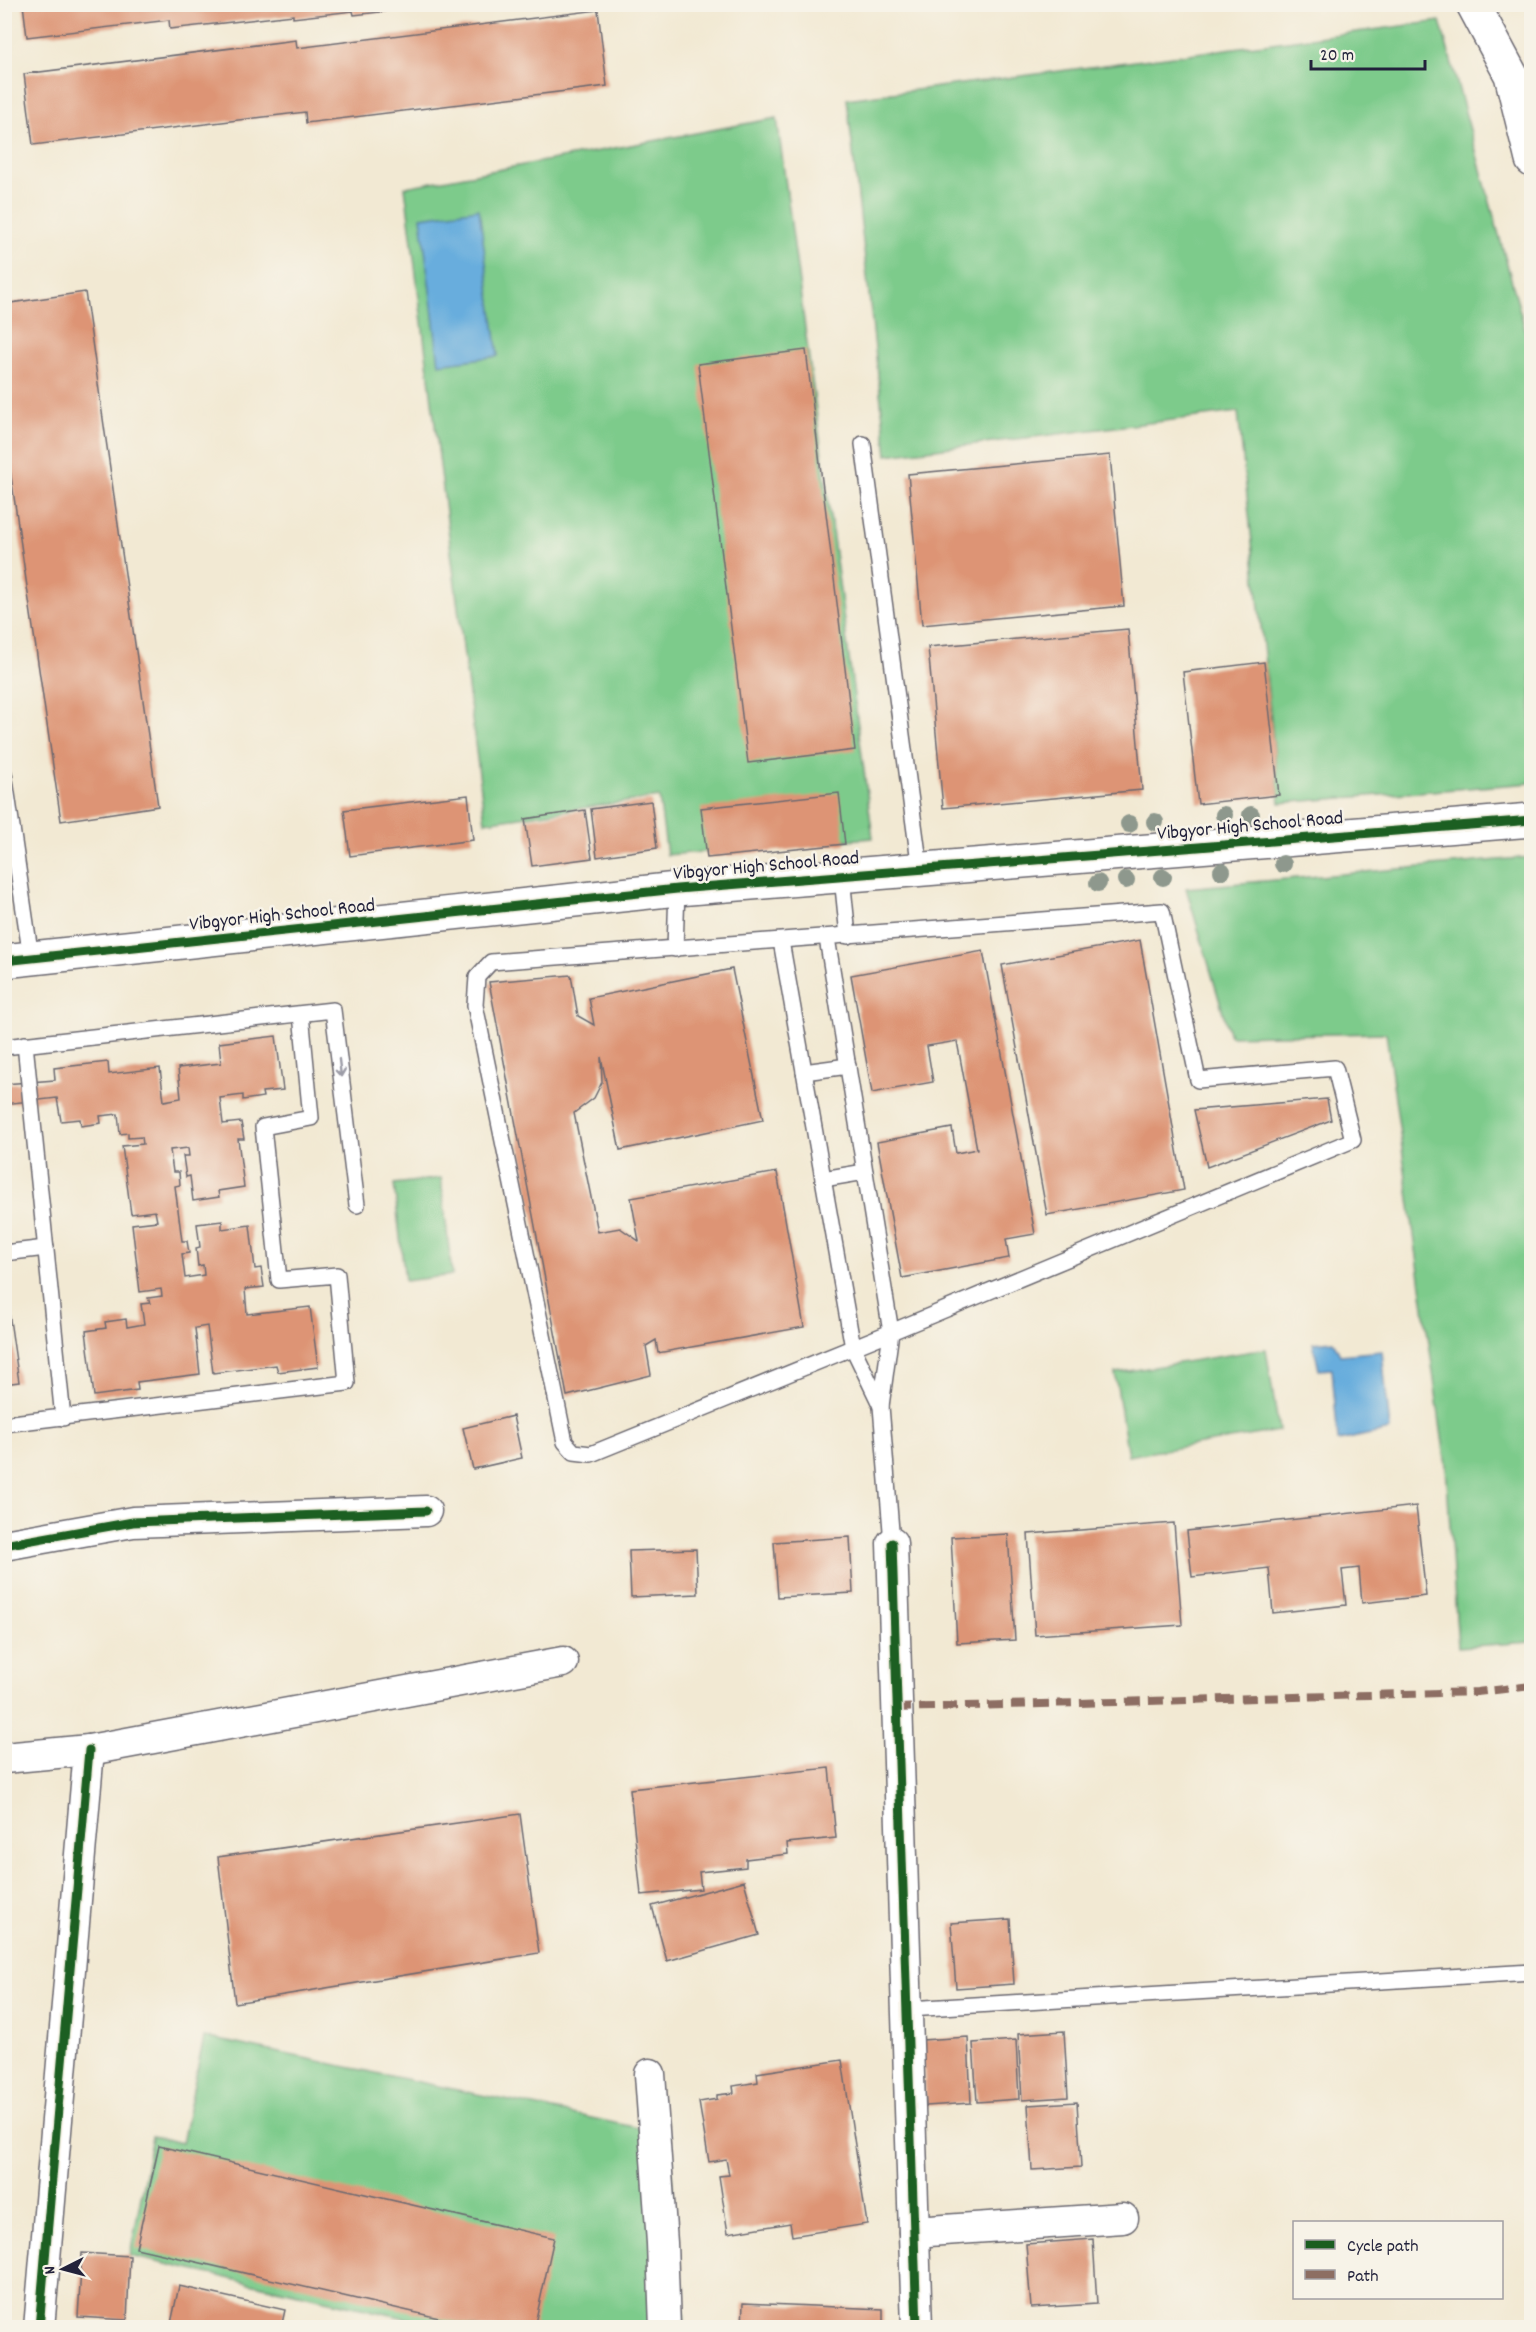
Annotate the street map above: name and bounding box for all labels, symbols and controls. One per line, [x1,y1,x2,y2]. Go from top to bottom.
scale bar [1311,33,1425,71]
text: 20 m [1320,44,1354,69]
street label: Vibgyor High School Road [1156,805,1344,849]
street label: Vibgyor High School Road [672,845,860,889]
street label: Vibgyor High School Road [188,892,377,940]
one-way arrow [335,1057,346,1077]
legend [1293,2221,1503,2299]
text: Cycle path [1347,2235,1418,2260]
north arrow [33,2239,93,2299]
text: N [39,2265,62,2275]
text: Path [1347,2265,1379,2290]

